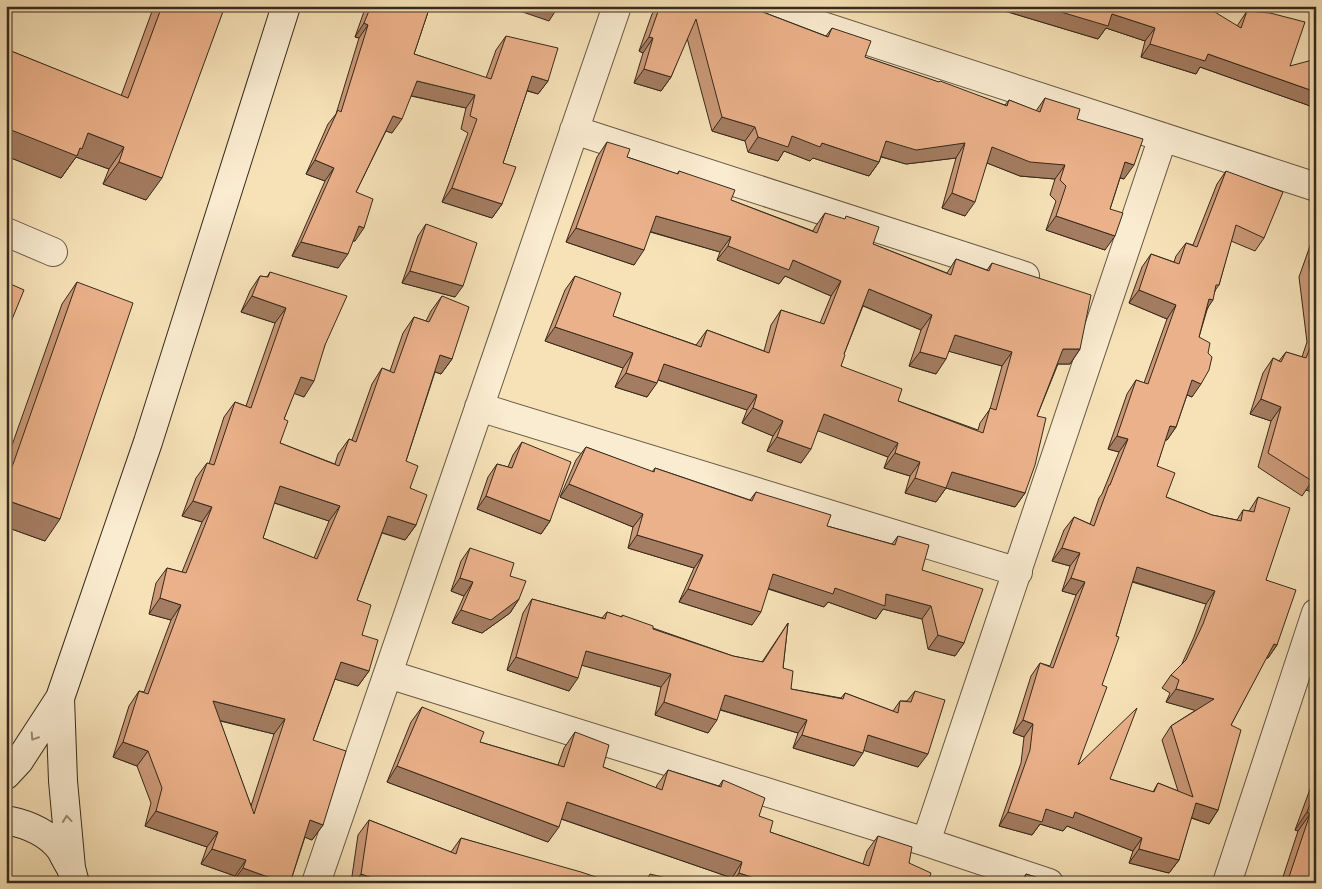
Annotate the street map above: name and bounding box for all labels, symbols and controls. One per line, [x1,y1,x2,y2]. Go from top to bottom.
one-way arrow [31,732,40,741]
one-way arrow [61,815,72,823]

